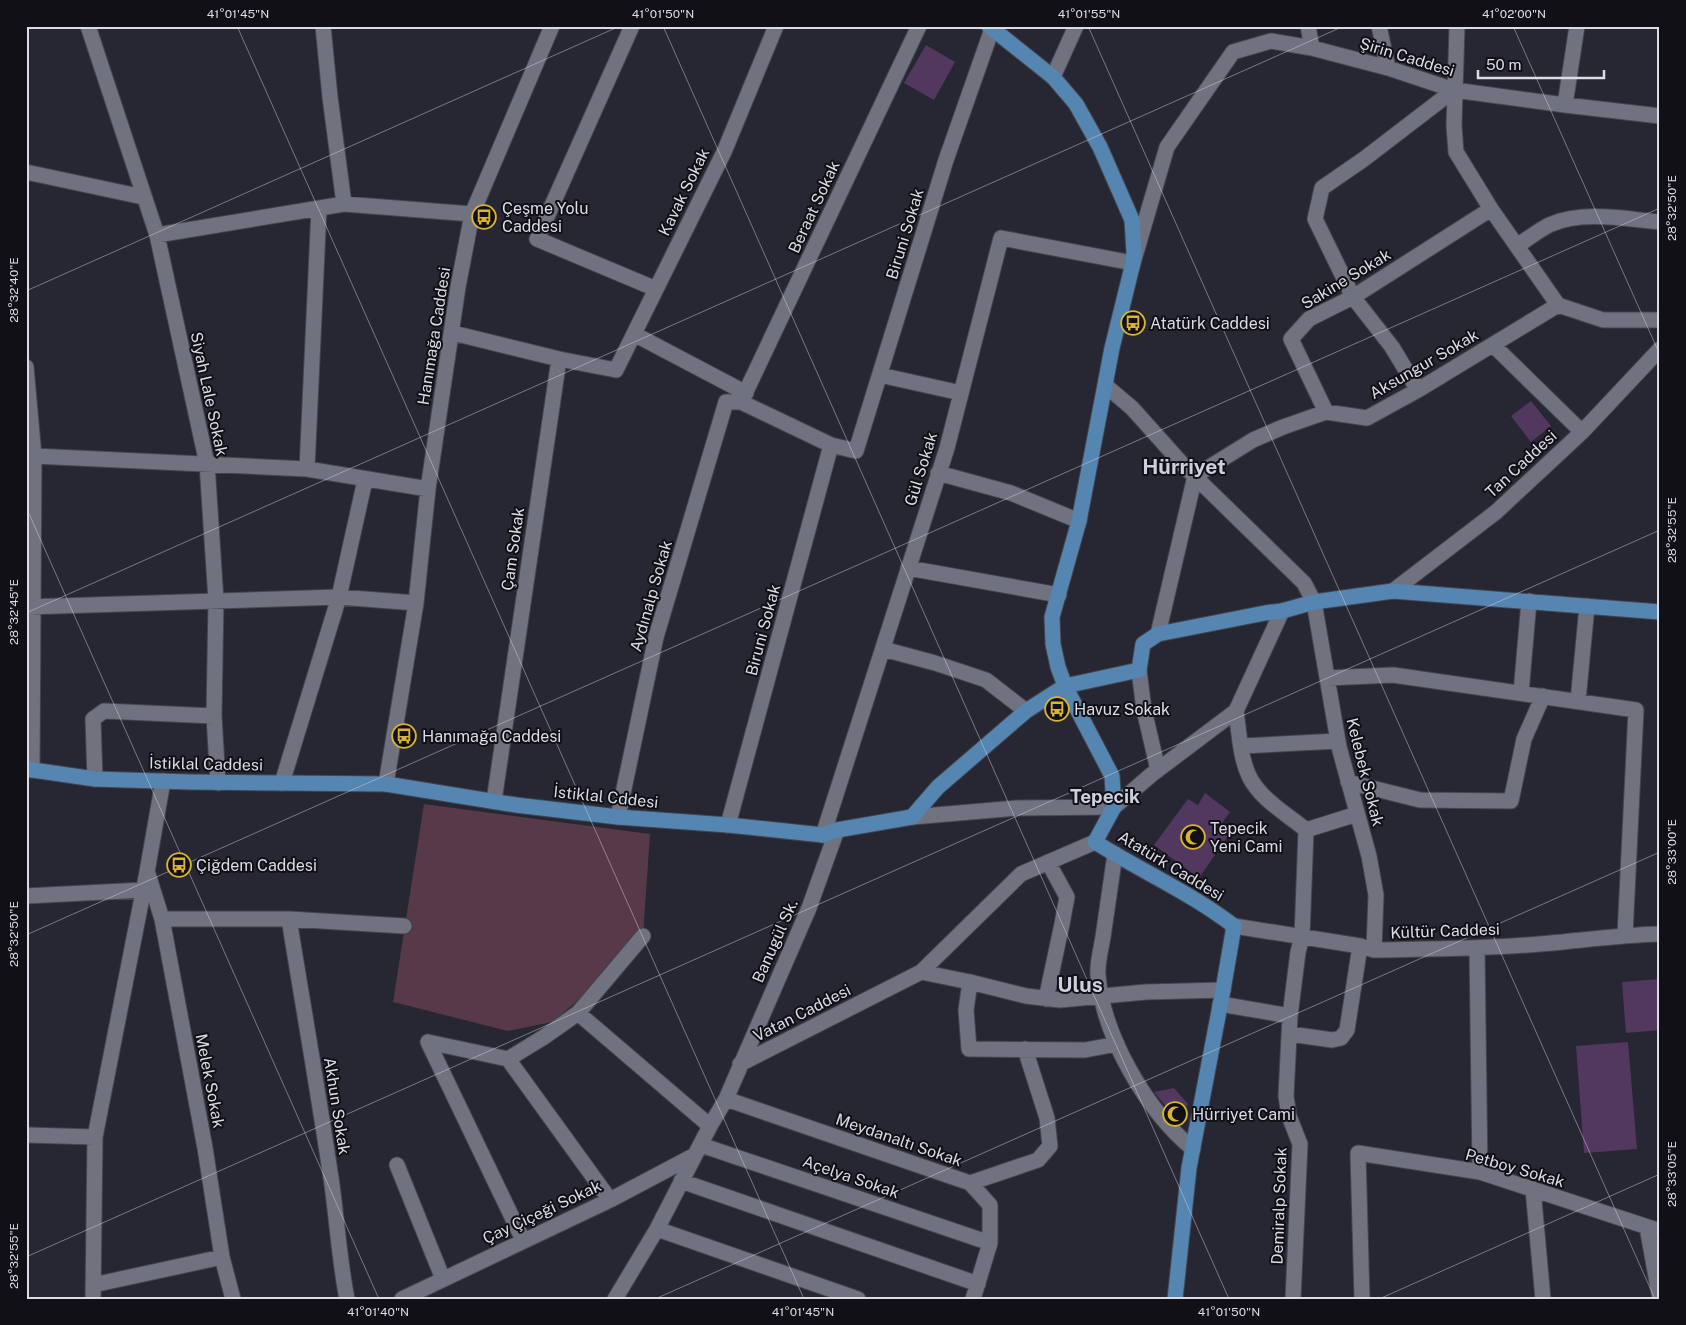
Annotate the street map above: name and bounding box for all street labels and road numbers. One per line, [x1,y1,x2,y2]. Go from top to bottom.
street label: Şirin Caddesi [1357,34,1457,80]
street label: Kavak Sokak [655,145,713,239]
street label: Beraat Sokak [784,158,844,256]
street label: Biruni Sokak [882,186,928,282]
street label: Sakine Sokak [1298,245,1394,313]
street label: Hanımağa Caddesi [414,266,454,406]
street label: Aksungur Sokak [1366,325,1482,403]
street label: Siyah Lale Sokak [187,330,231,458]
street label: Tan Caddesi [1481,426,1561,502]
street label: Gül Sokak [901,430,941,508]
street label: Çam Sokak [498,506,528,592]
street label: Aydınalp Sokak [626,538,676,654]
street label: Biruni Sokak [742,582,784,678]
street label: Kelebek Sokak [1342,716,1388,828]
street label: İstiklal Caddesi [149,753,263,774]
street label: İstiklal Cddesi [553,781,659,812]
street label: Atatürk Caddesi [1115,827,1227,905]
street label: Banugül Sk. [748,896,802,986]
street label: Kültür Caddesi [1390,920,1500,942]
street label: Vatan Caddesi [750,980,854,1046]
street label: Melek Sokak [192,1032,228,1130]
street label: Akhun Sokak [320,1056,354,1156]
street label: Meydanaltı Sokak [833,1109,965,1171]
street label: Petboy Sokak [1463,1145,1567,1191]
street label: Demiralp Sokak [1267,1147,1291,1265]
street label: Açelya Sokak [800,1152,902,1202]
street label: Çay Çiçeği Sokak [480,1176,604,1248]

